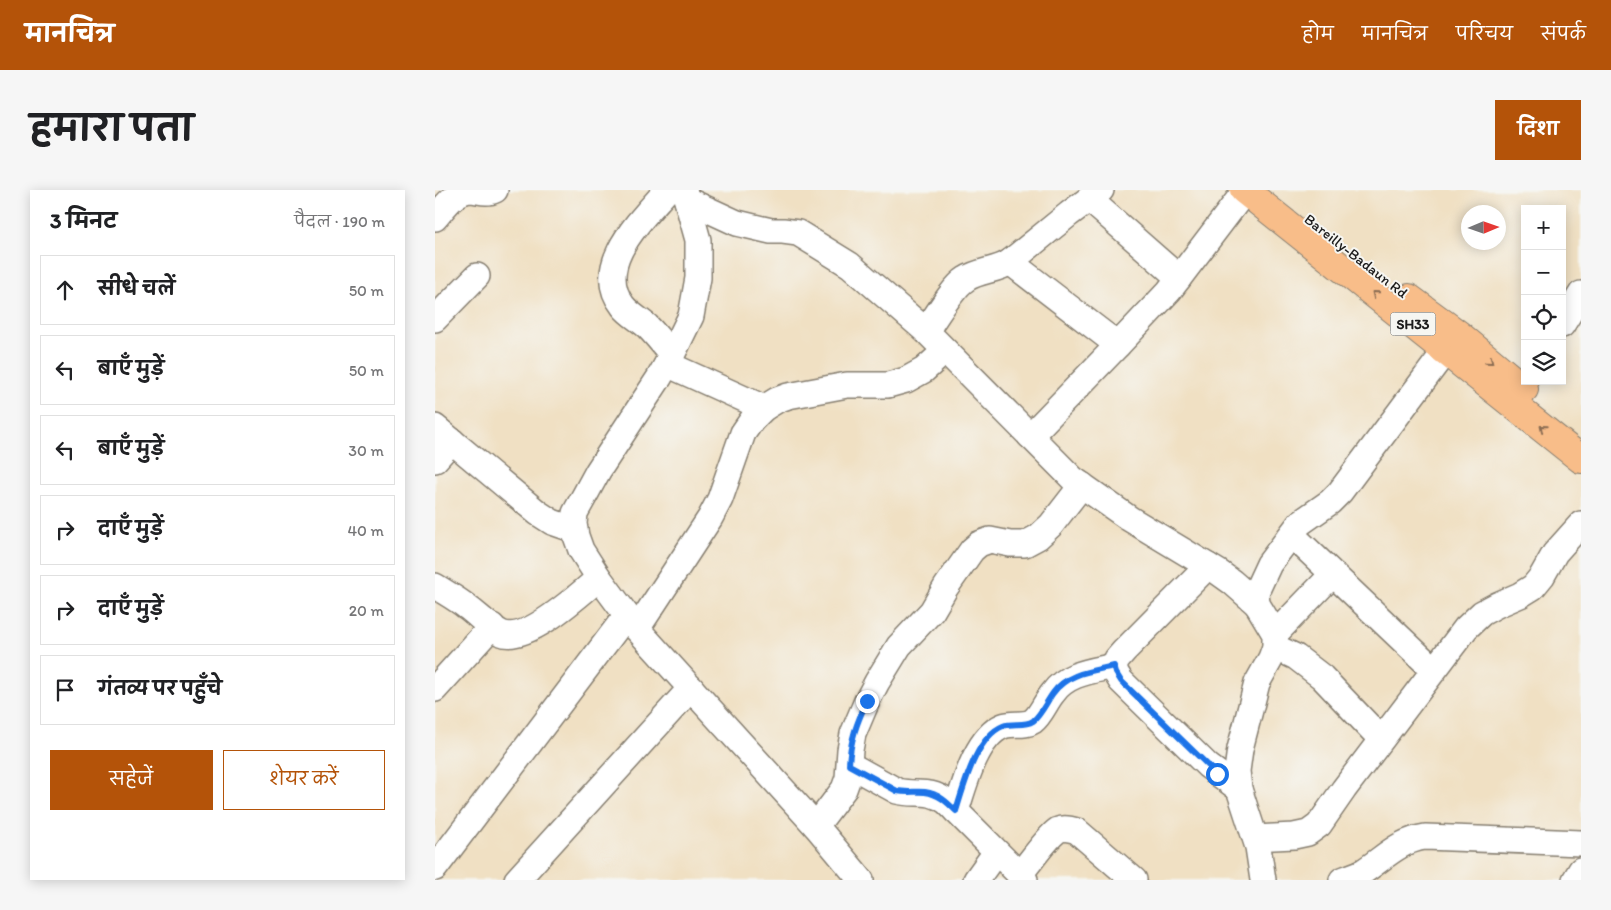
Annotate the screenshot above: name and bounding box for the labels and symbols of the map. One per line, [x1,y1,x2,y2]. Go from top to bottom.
north arrow [1461,205,1506,250]
street label: Bareilly-Badaun Rd [1301,210,1412,302]
one-way arrow [1372,292,1381,300]
road number: SH33 [1391,312,1435,336]
one-way arrow [1484,355,1493,364]
one-way arrow [1540,426,1549,434]
route end [856,690,879,713]
route start [1206,763,1229,786]

